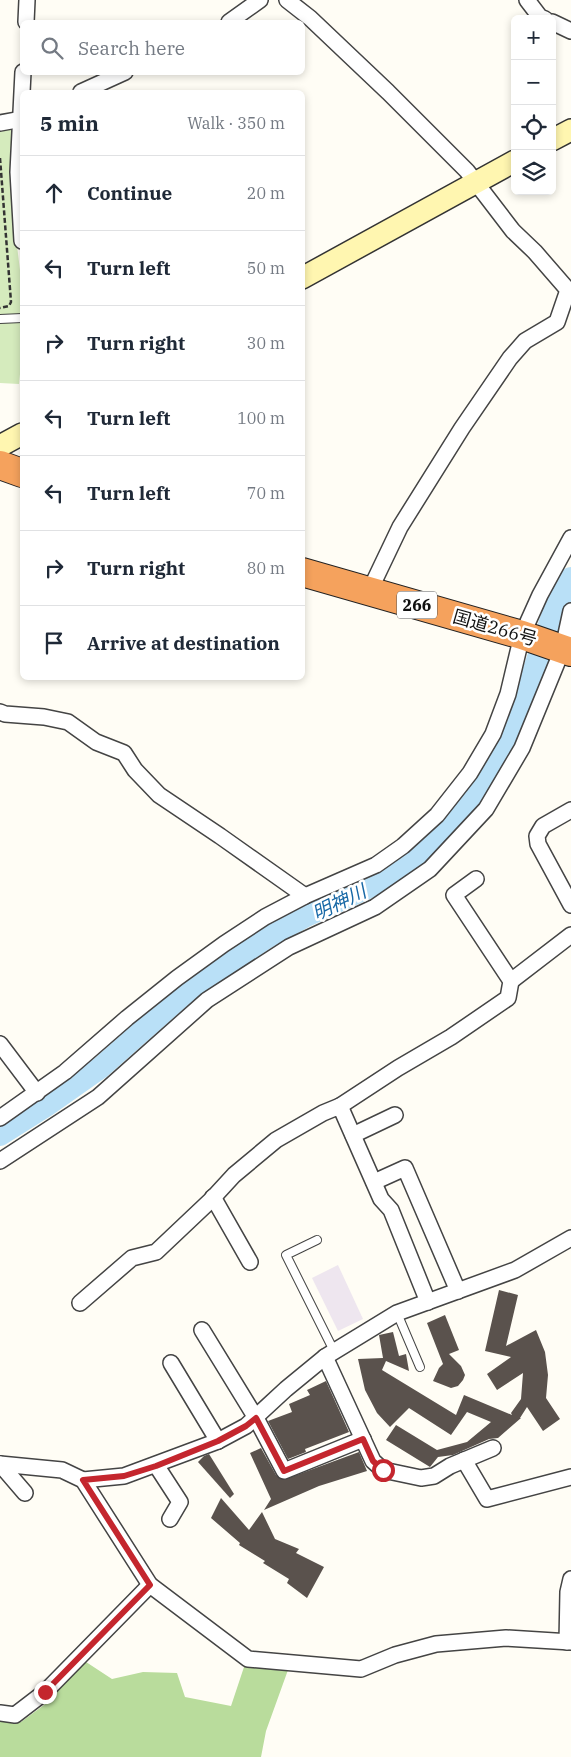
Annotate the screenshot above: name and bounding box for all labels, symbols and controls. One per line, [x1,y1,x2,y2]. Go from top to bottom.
map controls [511,15,556,195]
button: + [511,15,556,60]
search box [20,20,305,75]
icon: search [38,34,66,62]
text: Search here [78,36,185,60]
button: − [511,60,556,105]
button: locate [511,105,556,150]
text: 5 min [40,109,99,137]
text: Walk · 350 m [187,113,285,133]
button: layers [511,150,556,195]
icon: ahead [40,179,68,207]
text: Continue [87,181,172,205]
text: 20 m [247,183,285,203]
icon: left [40,254,68,282]
text: Turn left [87,256,170,280]
text: 50 m [247,258,285,278]
icon: right [40,329,68,357]
text: Turn right [87,331,185,355]
text: 30 m [247,333,285,353]
icon: left [40,404,68,432]
text: Turn left [87,406,170,430]
text: 100 m [237,408,285,428]
icon: left [40,479,68,507]
text: Turn left [87,481,170,505]
text: 70 m [247,483,285,503]
icon: right [40,554,68,582]
text: Turn right [87,556,185,580]
text: 80 m [247,558,285,578]
road number: 266 [397,592,437,618]
street label: 国道266号 [450,605,540,650]
icon: arrive [40,629,68,657]
text: Arrive at destination [87,631,280,655]
water label: 明神川 [308,878,372,925]
route start [372,1459,395,1482]
route end [34,1681,57,1704]

